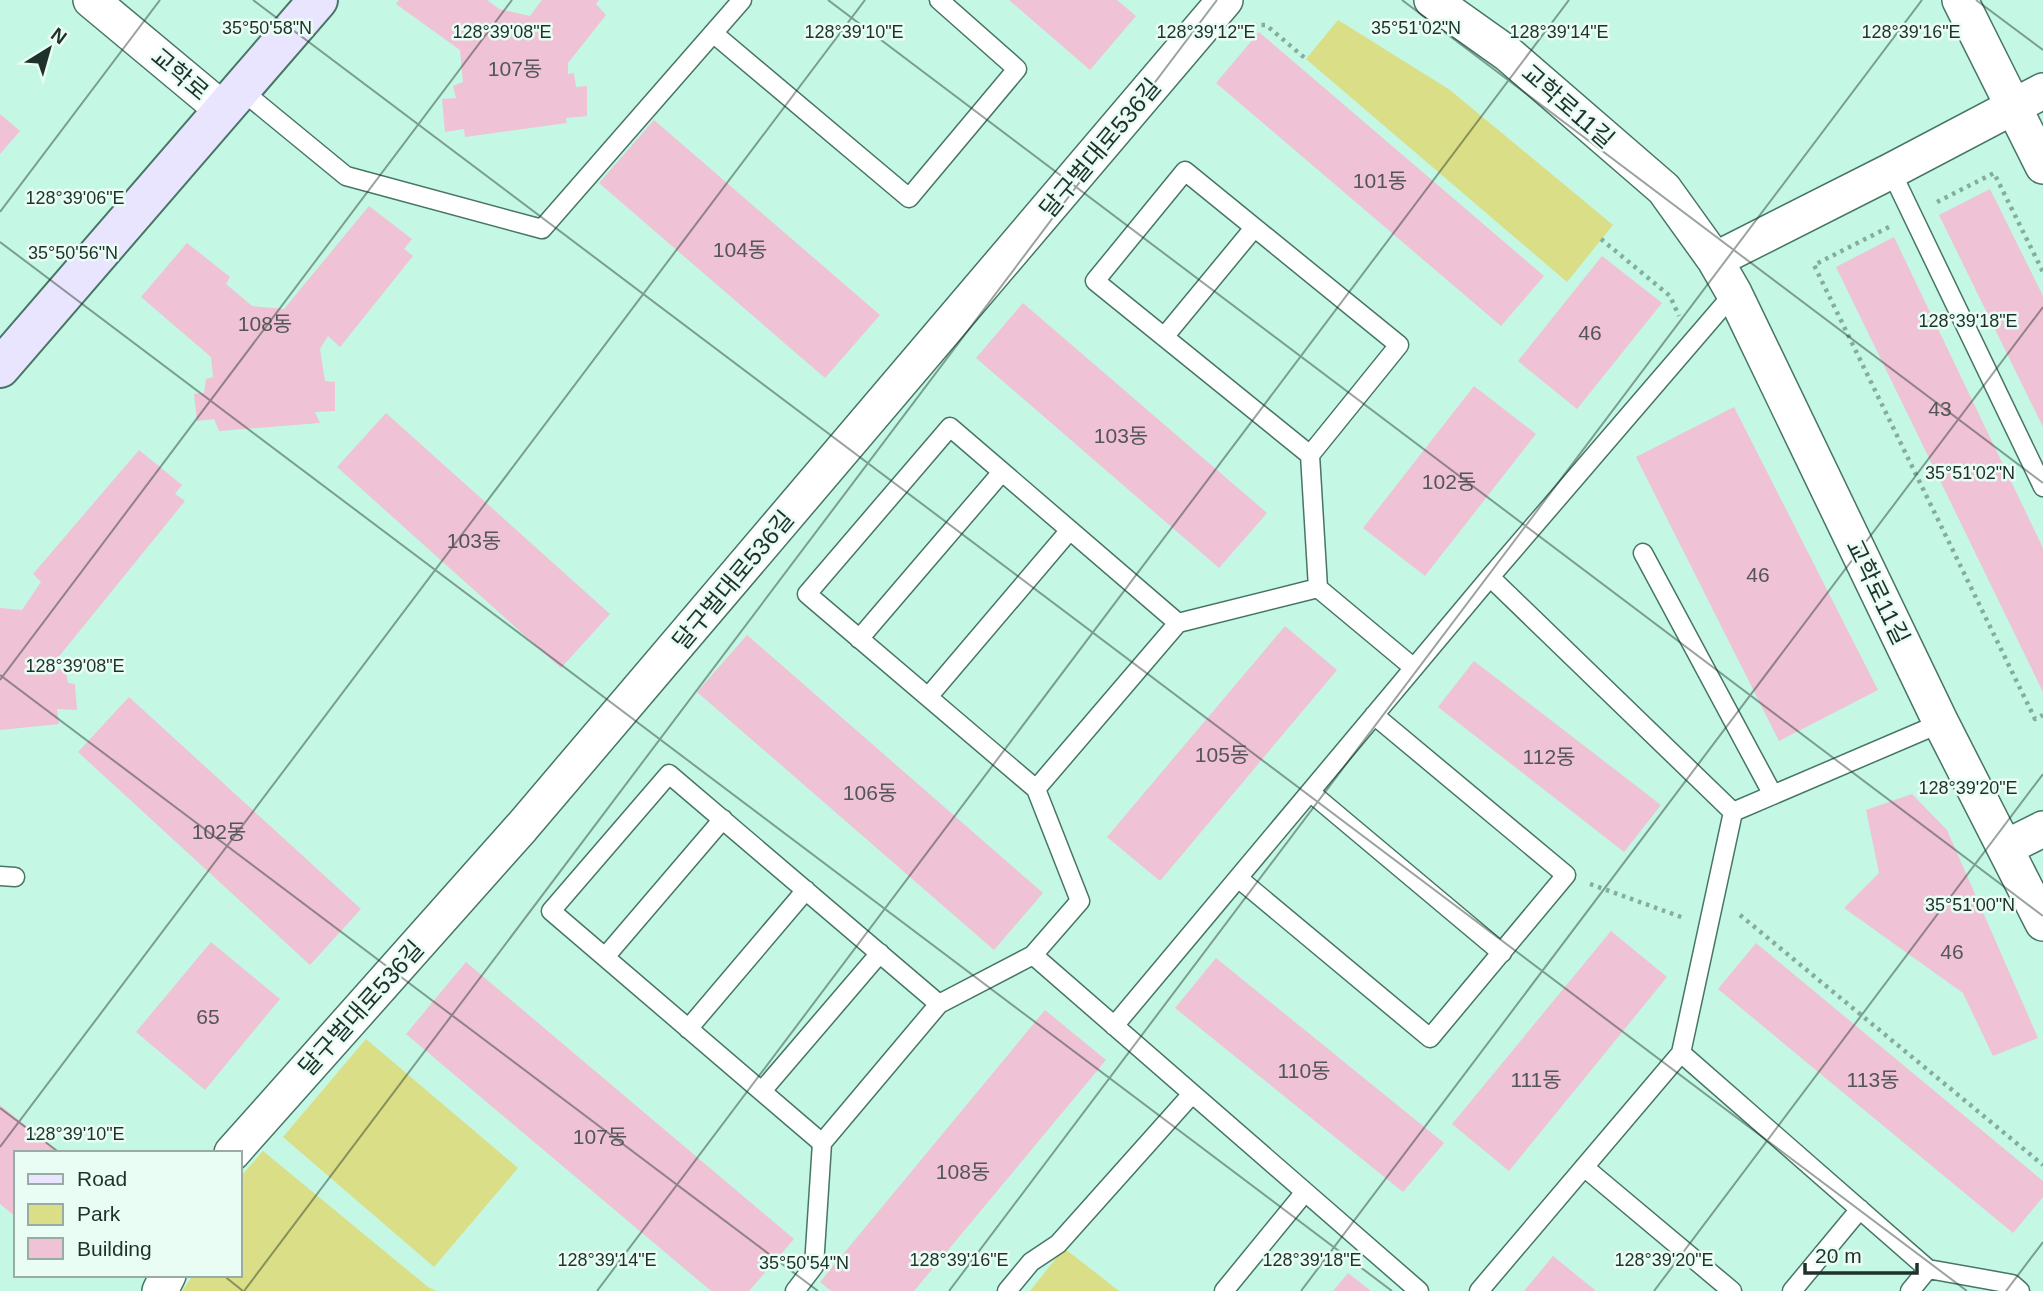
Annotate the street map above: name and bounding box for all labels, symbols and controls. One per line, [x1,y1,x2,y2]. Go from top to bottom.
north arrow [14,14,84,84]
text: 35°50'58"N [222,18,312,38]
text: 35°51'02"N [1371,18,1461,38]
text: 128°39'08"E [452,22,552,42]
text: 128°39'10"E [804,22,904,42]
text: 128°39'12"E [1156,22,1256,42]
text: 128°39'14"E [1509,22,1609,42]
text: 128°39'16"E [1861,22,1961,42]
text: N [47,23,71,48]
street label: 교학로 [146,42,214,106]
house number: 107동 [488,57,542,80]
street label: 교학로11길 [1516,59,1620,153]
street label: 달구벌대로536길 [1034,73,1166,223]
house number: 101동 [1353,169,1407,192]
text: 128°39'06"E [25,188,125,208]
house number: 104동 [713,238,767,261]
text: 35°50'56"N [28,243,118,263]
text: 128°39'18"E [1918,311,2018,331]
house number: 108동 [238,312,292,335]
house number: 46 [1578,321,1602,344]
house number: 43 [1928,397,1952,420]
house number: 103동 [1094,424,1148,447]
text: 35°51'02"N [1925,463,2015,483]
house number: 102동 [1422,470,1476,493]
street label: 달구벌대로536길 [667,505,799,655]
house number: 103동 [447,529,501,552]
street label: 교학로11길 [1841,535,1915,649]
house number: 46 [1746,563,1770,586]
text: 128°39'08"E [25,656,125,676]
house number: 105동 [1195,743,1249,766]
house number: 112동 [1523,745,1575,768]
text: 128°39'20"E [1918,778,2018,798]
house number: 106동 [843,781,897,804]
house number: 102동 [192,820,246,843]
text: 35°51'00"N [1925,895,2015,915]
street label: 달구벌대로536길 [293,935,429,1081]
house number: 46 [1940,940,1964,963]
house number: 65 [196,1005,220,1028]
house number: 110동 [1278,1059,1330,1082]
house number: 111동 [1510,1068,1562,1091]
house number: 113동 [1847,1068,1899,1091]
text: 128°39'10"E [25,1124,125,1144]
house number: 107동 [573,1125,627,1148]
legend [14,1151,242,1277]
house number: 108동 [936,1160,990,1183]
text: Road [77,1167,127,1190]
text: Park [77,1202,121,1225]
scale bar [1805,1232,1917,1276]
text: Building [77,1237,152,1260]
text: 20 m [1815,1244,1862,1267]
text: 128°39'14"E [557,1250,657,1270]
text: 128°39'16"E [909,1250,1009,1270]
text: 128°39'18"E [1262,1250,1362,1270]
text: 128°39'20"E [1614,1250,1714,1270]
text: 35°50'54"N [759,1253,849,1273]

